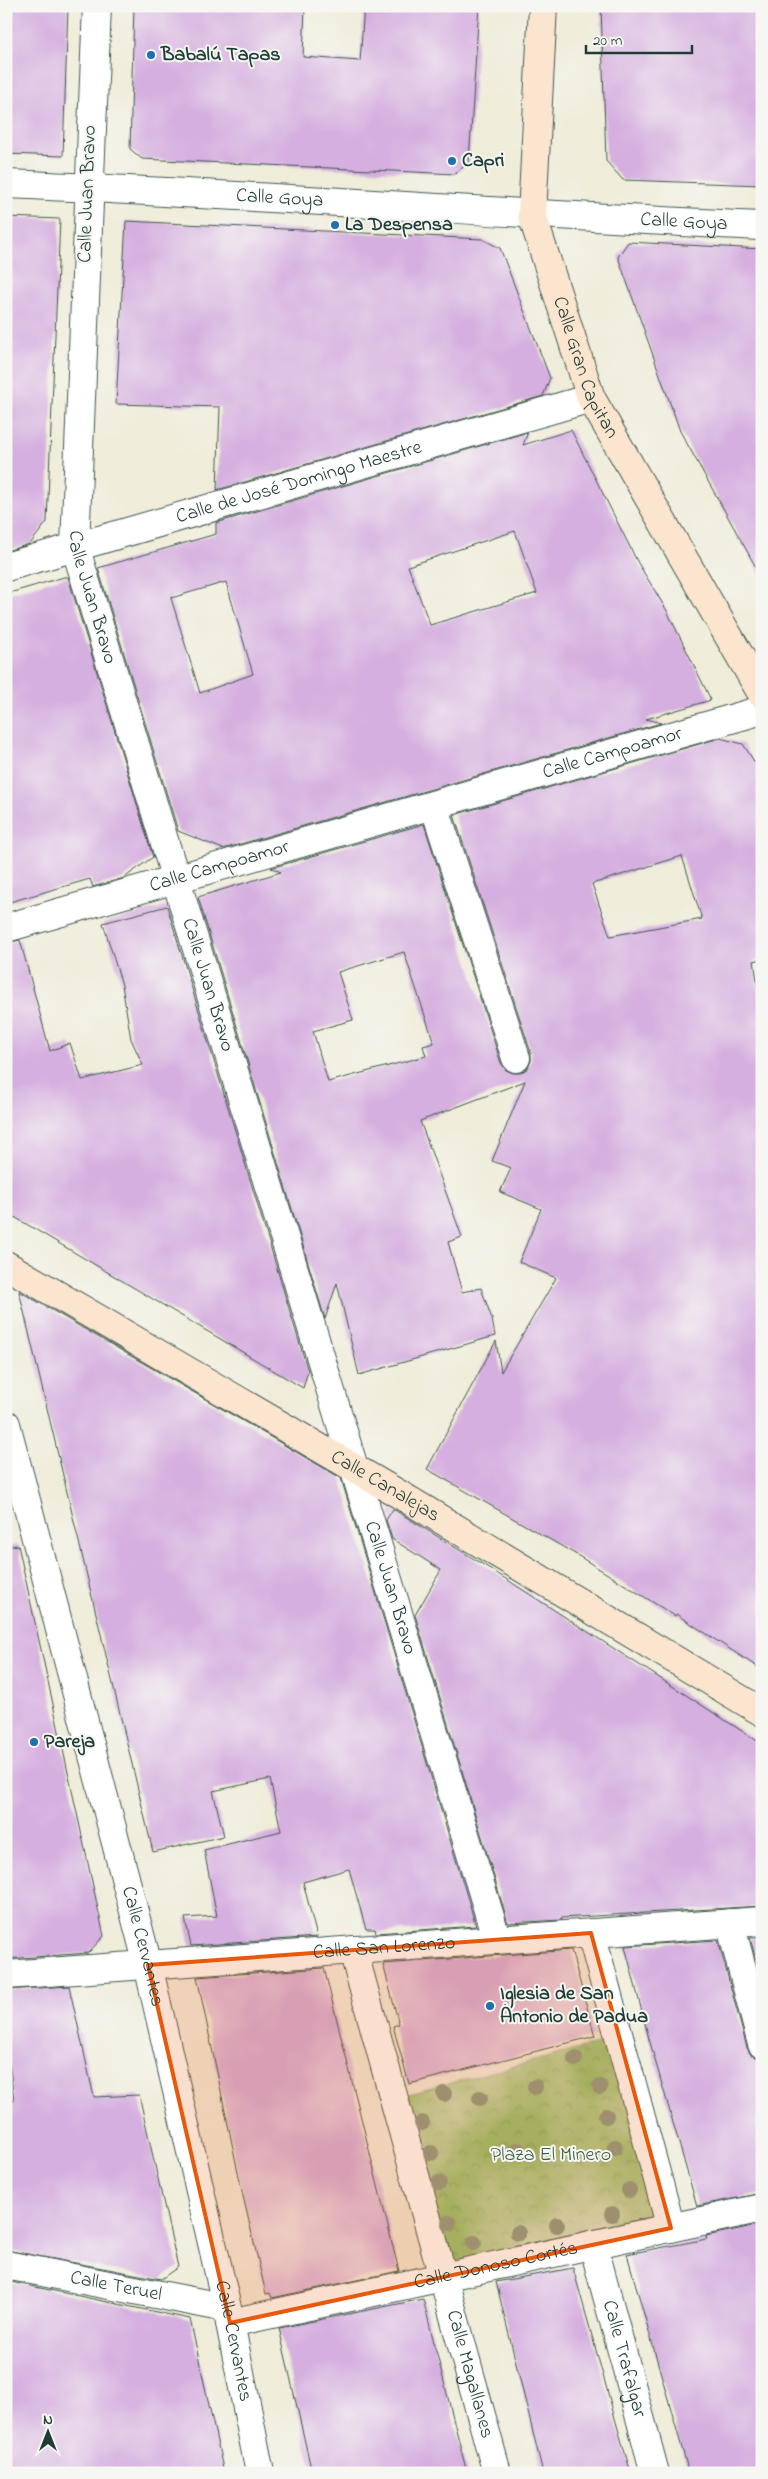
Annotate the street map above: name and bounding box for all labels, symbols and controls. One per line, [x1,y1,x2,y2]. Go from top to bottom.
scale bar [586,22,692,54]
text: 20 m [593,30,623,52]
place label: Babalú Tapas [160,41,280,70]
marker: Babalú Tapas [145,49,157,61]
street label: Calle Juan Bravo [71,125,105,263]
place label: Capri [462,147,505,176]
marker: Capri [446,155,458,167]
street label: Calle Goya [235,181,324,215]
street label: Calle Goya [640,205,728,239]
place label: La Despensa [345,211,453,240]
marker: La Despensa [329,219,341,231]
street label: Calle Gran Capitan [545,293,626,444]
street label: Calle de José Domingo Maestre [173,433,425,532]
street label: Calle Juan Bravo [60,530,124,667]
street label: Calle Campoamor [539,719,686,787]
street label: Calle Campoamor [146,832,293,900]
street label: Calle Juan Bravo [174,915,242,1055]
street label: Calle Canalejas [325,1443,445,1530]
street label: Calle Juan Bravo [357,1518,424,1658]
place label: Pareja [44,1728,95,1757]
marker: Pareja [28,1736,40,1748]
street label: Calle Cervantes [113,1883,172,2009]
street label: Calle San Lorenzo [312,1928,456,1968]
place label: Iglesia de San Antonio de Padua [500,1980,648,2032]
marker: Iglesia de San Antonio de Padua [484,2000,496,2012]
park label: Plaza El Minero [491,2141,611,2170]
street label: Calle Donoso Cortés [411,2234,581,2297]
street label: Calle Teruel [68,2263,164,2309]
street label: Calle Cervantes [207,2278,260,2404]
street label: Calle Trafalgar [594,2297,654,2422]
street label: Calle Magallanes [438,2307,501,2442]
north arrow [22,2406,72,2456]
text: N [43,2410,53,2431]

